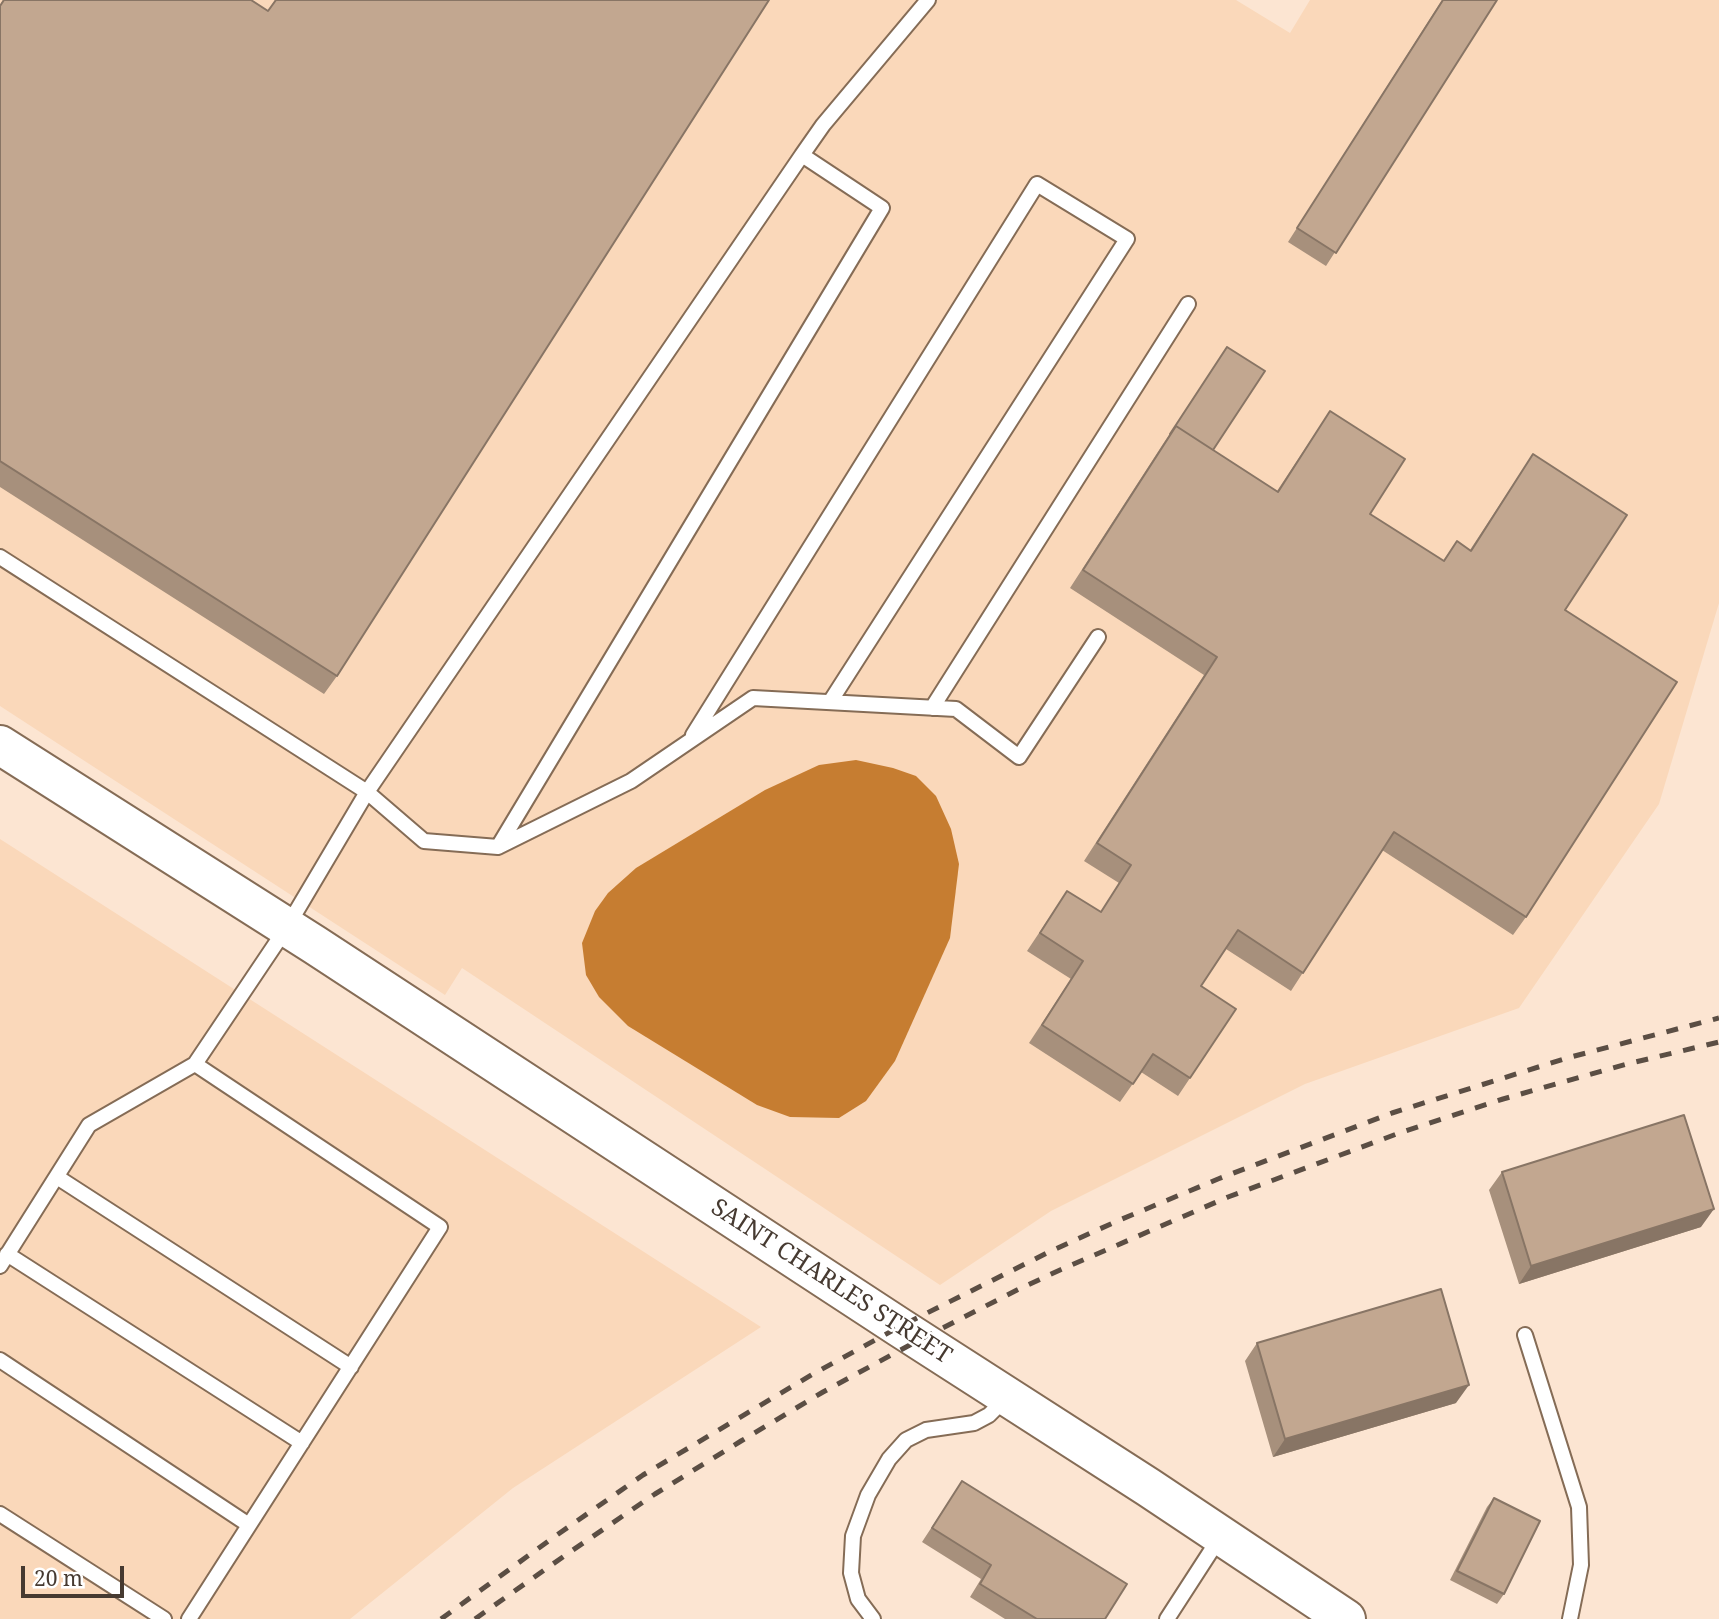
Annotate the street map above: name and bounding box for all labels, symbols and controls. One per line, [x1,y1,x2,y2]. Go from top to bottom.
street label: SAINT CHARLES STREET [705,1193,957,1371]
scale bar [24,1552,128,1596]
text: 20 m [34,1564,83,1592]

